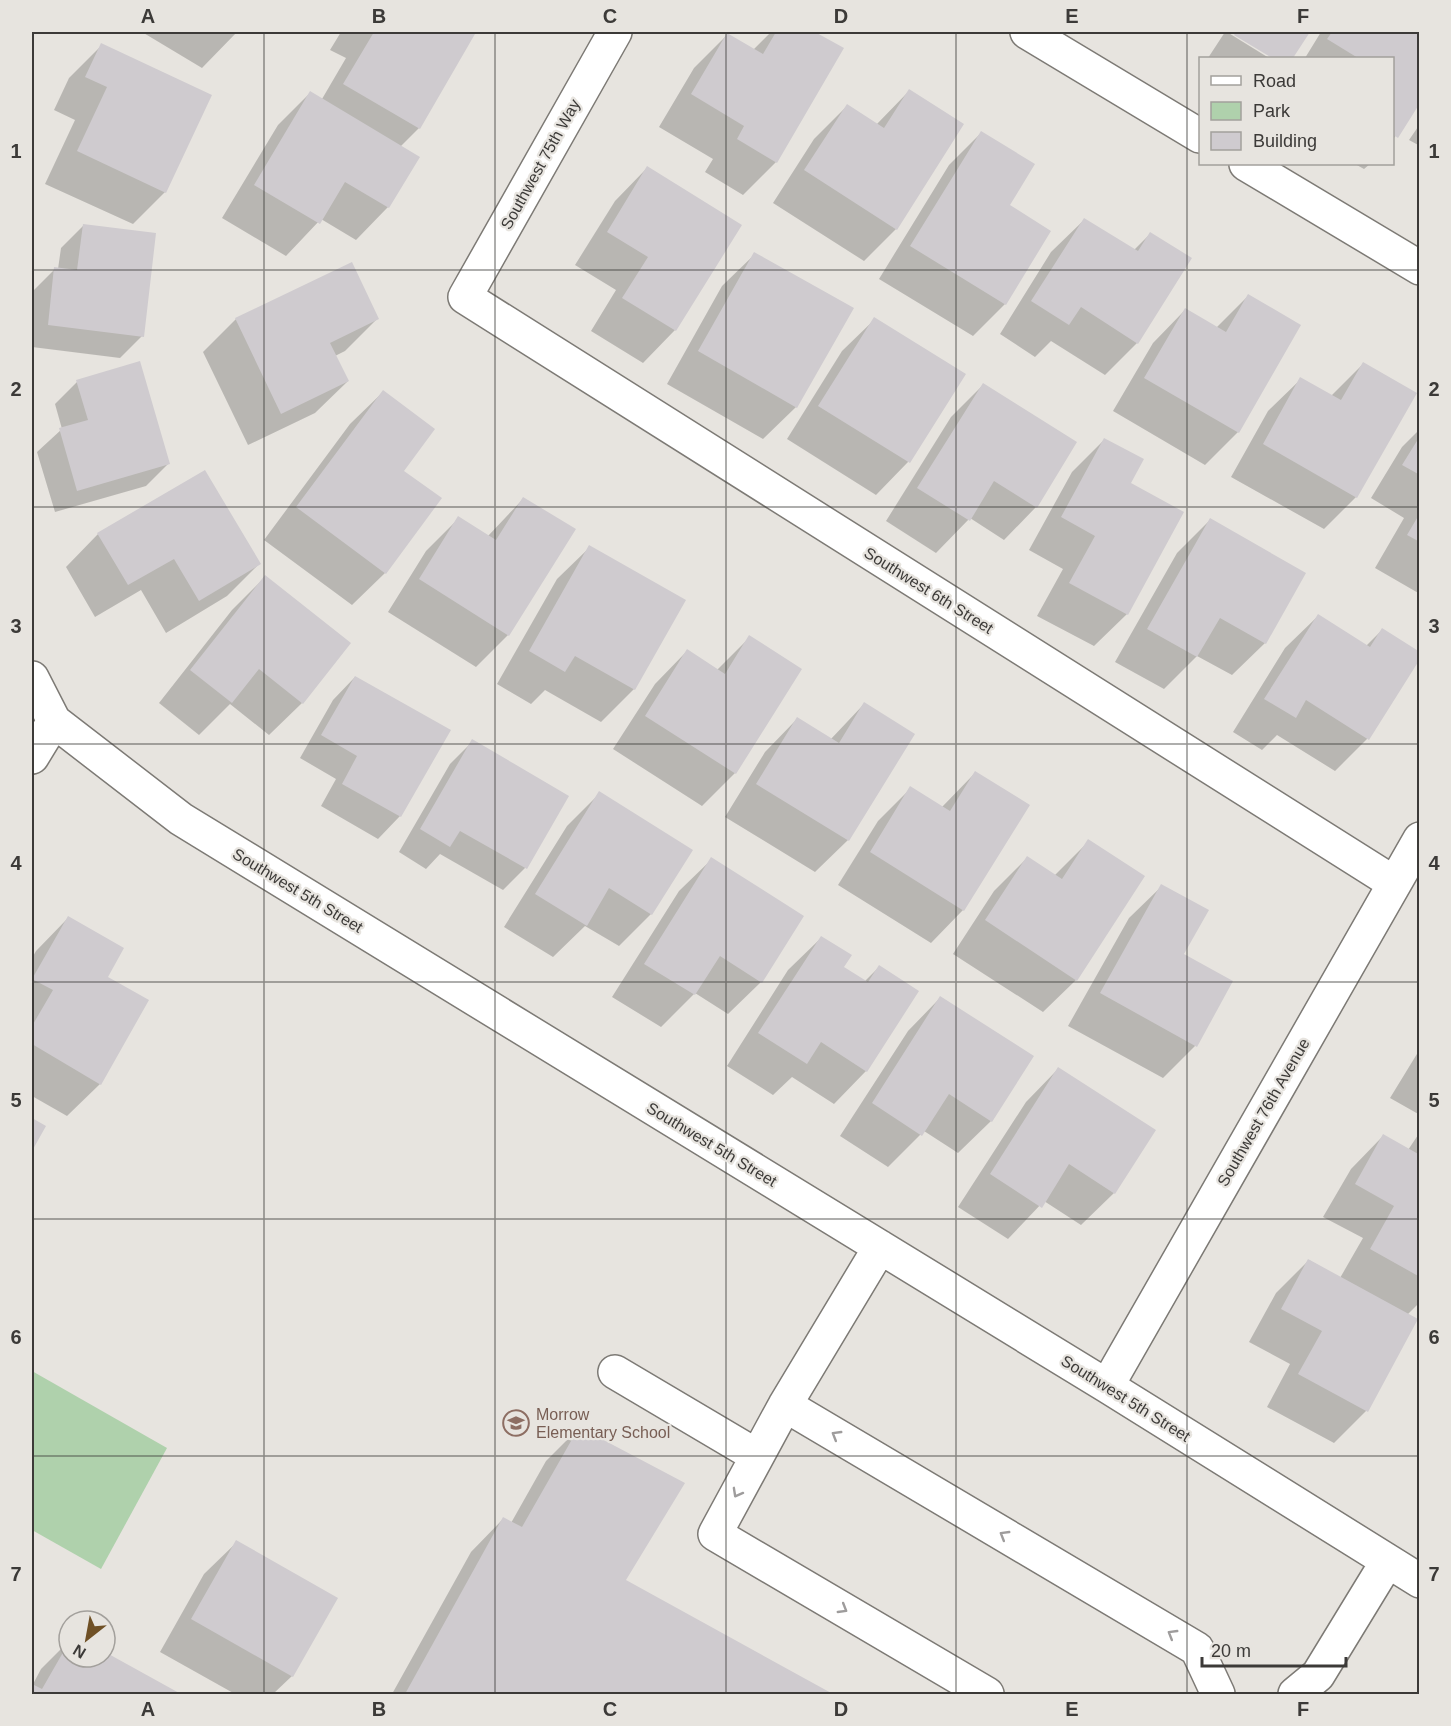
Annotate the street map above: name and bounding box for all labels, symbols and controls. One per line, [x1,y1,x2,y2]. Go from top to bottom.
text: A [141,5,155,27]
text: B [372,5,386,27]
text: C [603,5,617,27]
text: D [834,5,848,27]
text: E [1065,5,1079,27]
text: F [1297,5,1309,27]
legend [1199,57,1394,165]
text: Road [1253,71,1296,91]
street label: Southwest 75th Way [498,96,583,232]
text: Park [1253,101,1291,121]
text: Building [1253,131,1317,151]
text: 1 [10,140,22,162]
text: 1 [1428,140,1440,162]
text: 2 [10,378,22,400]
text: 2 [1428,378,1440,400]
street label: Southwest 6th Street [861,544,997,637]
text: 3 [10,615,22,637]
text: 3 [1428,615,1440,637]
street label: Southwest 5th Street [230,845,366,936]
text: 4 [10,852,22,874]
text: 4 [1428,852,1440,874]
street label: Southwest 76th Avenue [1214,1035,1313,1189]
text: 5 [10,1089,22,1111]
text: 5 [1428,1089,1440,1111]
street label: Southwest 5th Street [644,1099,780,1190]
text: 6 [10,1326,22,1348]
text: 6 [1428,1326,1440,1348]
street label: Southwest 5th Street [1058,1352,1194,1445]
place label: Morrow Elementary School [536,1406,670,1441]
school or university icon: Morrow Elementary School [501,1408,531,1438]
one-way arrow [832,1431,842,1443]
one-way arrow [733,1487,744,1497]
one-way arrow [1000,1530,1010,1542]
text: 7 [10,1563,22,1585]
text: 7 [1428,1563,1440,1585]
one-way arrow [837,1602,847,1614]
north arrow [57,1609,117,1669]
one-way arrow [1168,1630,1178,1641]
scale bar [1202,1630,1346,1668]
text: N [70,1641,89,1662]
text: 20 m [1211,1641,1251,1661]
text: A [141,1698,155,1720]
text: B [372,1698,386,1720]
text: C [603,1698,617,1720]
text: D [834,1698,848,1720]
text: E [1065,1698,1079,1720]
text: F [1297,1698,1309,1720]

